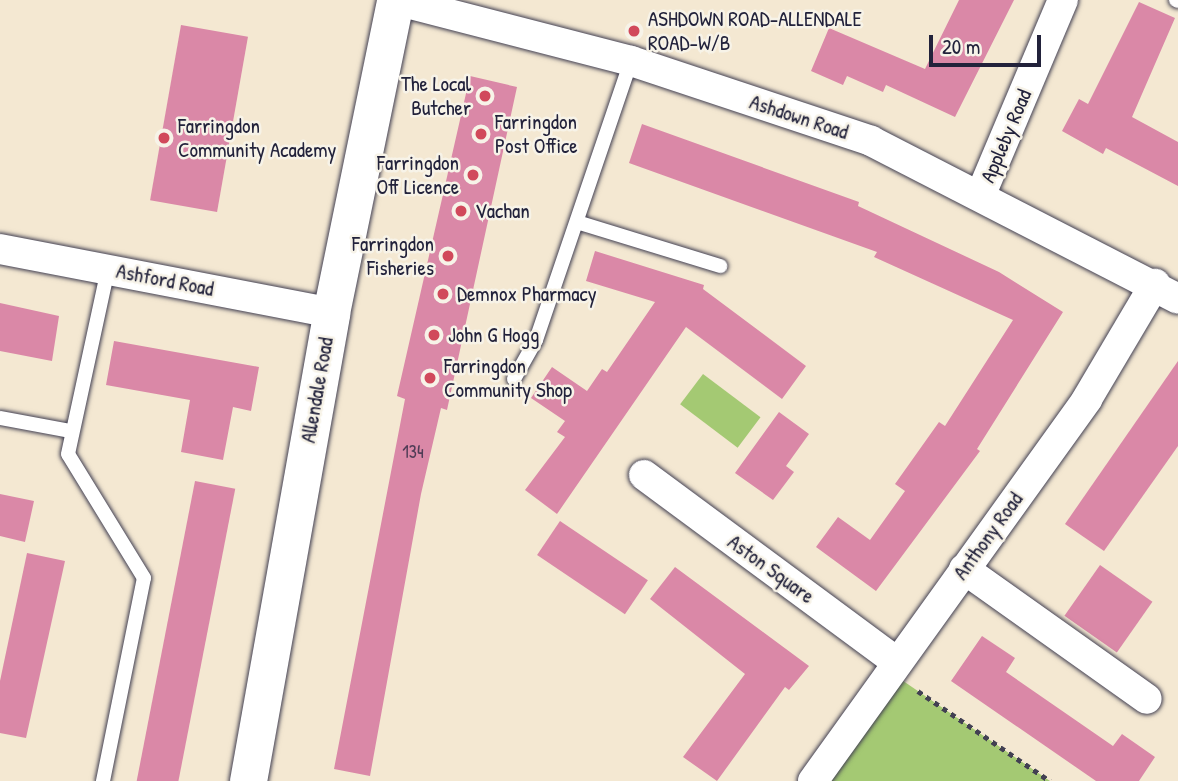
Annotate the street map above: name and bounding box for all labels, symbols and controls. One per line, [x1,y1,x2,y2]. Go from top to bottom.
place label: ASHDOWN ROAD-ALLENDALE ROAD-W/B [648,6,862,56]
scale bar [933,21,1045,65]
marker: ASHDOWN ROAD-ALLENDALE ROAD-W/B [626,23,642,39]
text: 20 m [942,32,980,61]
place label: The Local Butcher [401,71,471,121]
street label: Appleby Road [975,86,1037,186]
marker: The Local Butcher [477,88,493,104]
street label: Ashdown Road [746,89,852,145]
place label: Farringdon Post Office [495,109,578,159]
place label: Farringdon Community Academy [178,113,336,163]
marker: Farringdon Post Office [473,126,489,142]
marker: Farringdon Community Academy [156,130,172,146]
place label: Farringdon Off Licence [376,150,459,200]
marker: Farringdon Off Licence [465,167,481,183]
place label: Vachan [475,198,530,224]
marker: Vachan [453,203,469,219]
place label: Farringdon Fisheries [352,231,434,281]
marker: Farringdon Fisheries [440,248,456,264]
street label: Ashford Road [114,258,216,302]
place label: Demnox Pharmacy [457,281,597,307]
marker: Demnox Pharmacy [435,286,451,302]
place label: John G Hogg [448,322,539,348]
marker: John G Hogg [426,327,442,343]
street label: Allendale Road [295,335,339,445]
place label: Farringdon Community Shop [444,353,572,403]
marker: Farringdon Community Shop [422,370,438,386]
house number: 134 [402,441,424,463]
street label: Anthony Road [948,487,1028,585]
street label: Aston Square [723,529,819,609]

